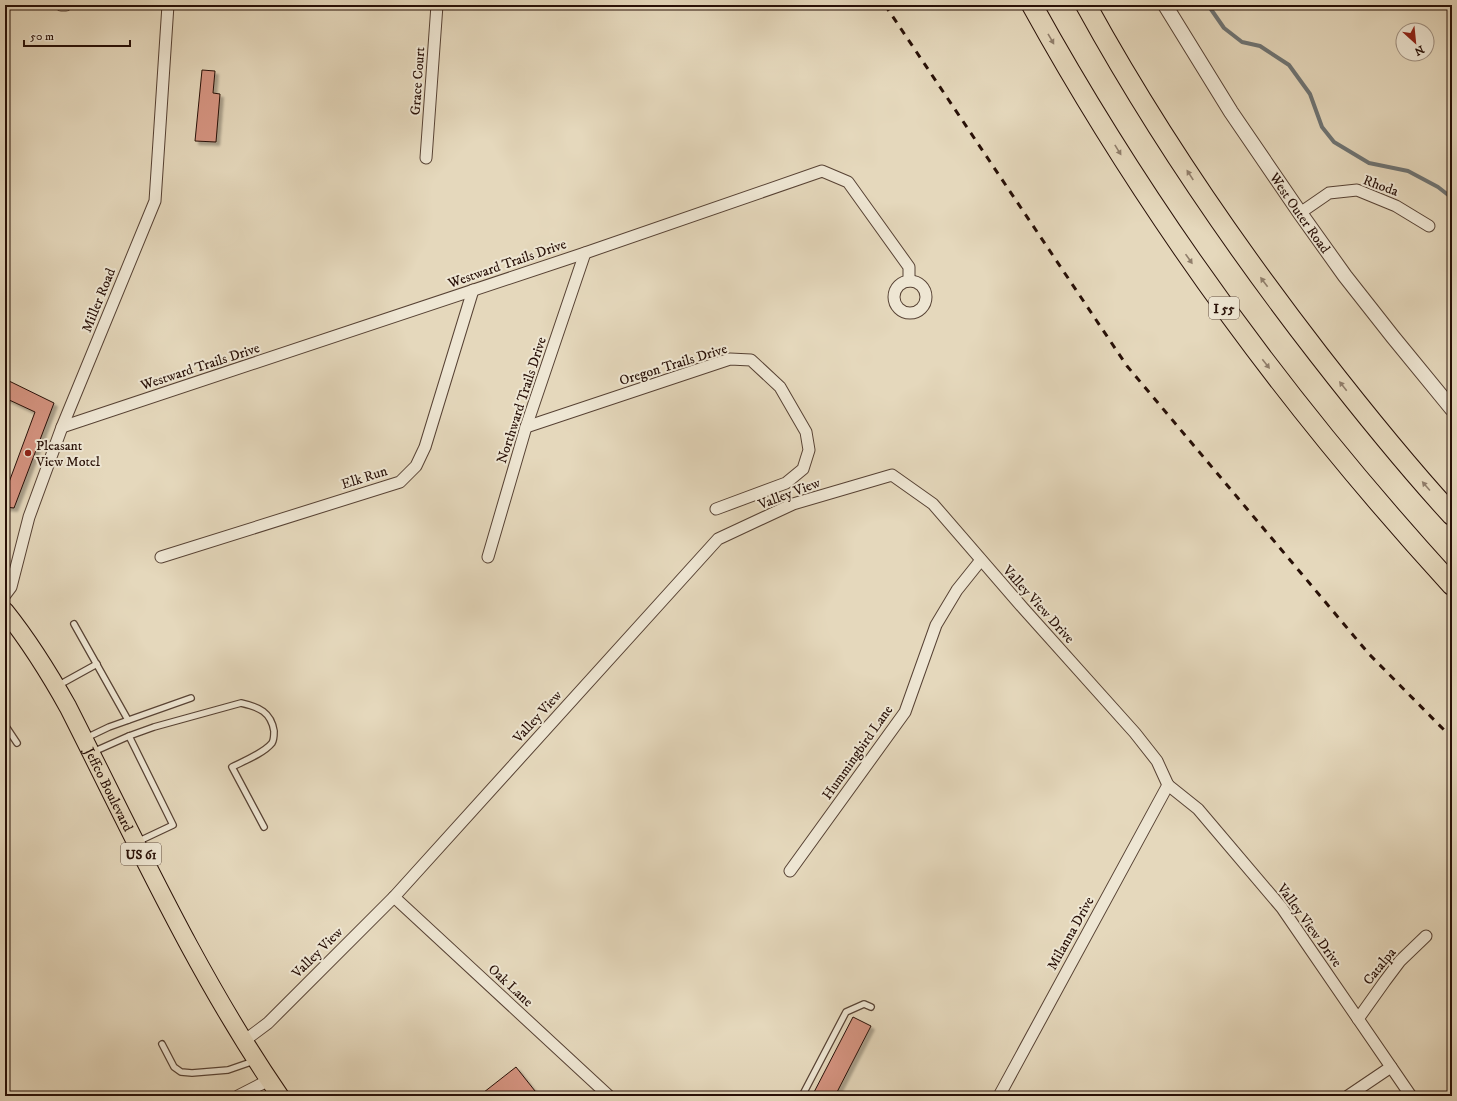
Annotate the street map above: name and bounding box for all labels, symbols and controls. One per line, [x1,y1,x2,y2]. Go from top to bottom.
scale bar [24,22,130,48]
north arrow [1395,22,1435,62]
text: 50 m [30,29,54,44]
one-way arrow [1047,33,1054,45]
text: N [1412,42,1426,58]
street label: Grace Court [407,46,429,116]
one-way arrow [1114,144,1121,156]
street label: West Outer Road [1265,169,1334,257]
one-way arrow [1187,170,1194,181]
street label: Rhoda [1360,171,1401,201]
street label: Westward Trails Drive [445,235,569,293]
one-way arrow [1185,253,1193,264]
street label: Miller Road [78,266,120,335]
one-way arrow [1260,277,1269,288]
road number: I 55 [1209,297,1239,319]
street label: Northward Trails Drive [493,335,551,466]
street label: Westward Trails Drive [138,339,262,395]
street label: Oregon Trails Drive [617,340,730,390]
one-way arrow [1262,358,1270,369]
one-way arrow [1339,380,1347,391]
place label: Pleasant View Motel [35,437,101,471]
marker: Pleasant View Motel [23,448,33,458]
street label: Elk Run [339,462,390,494]
street label: Valley View [755,474,823,514]
one-way arrow [1422,480,1431,491]
street label: Valley View Drive [998,561,1078,648]
street label: Valley View [509,687,566,748]
street label: Hummingbird Lane [818,702,897,803]
street label: Jeffco Boulevard [79,743,137,835]
road number: US 61 [121,843,161,865]
street label: Valley View Drive [1272,879,1346,971]
street label: Milanna Drive [1043,893,1099,973]
street label: Valley View [288,923,347,983]
street label: Catalpa [1359,944,1400,989]
street label: Oak Lane [484,960,537,1011]

